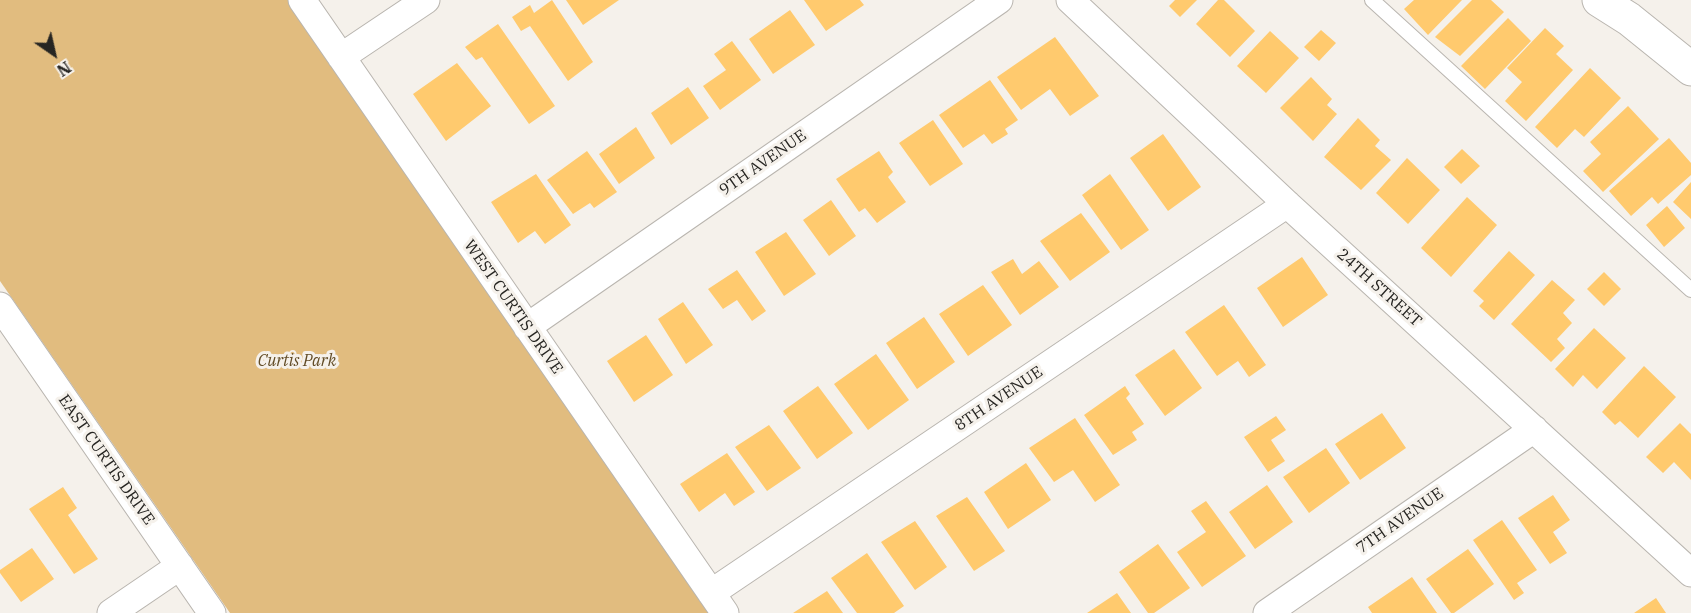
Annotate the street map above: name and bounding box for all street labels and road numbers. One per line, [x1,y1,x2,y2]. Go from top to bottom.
street label: 9TH AVENUE [716,126,810,200]
street label: WEST CURTIS DRIVE [459,236,567,378]
street label: 24TH STREET [1333,245,1425,331]
street label: 8TH AVENUE [951,363,1047,435]
street label: EAST CURTIS DRIVE [54,391,158,529]
street label: 7TH AVENUE [1353,484,1447,558]

